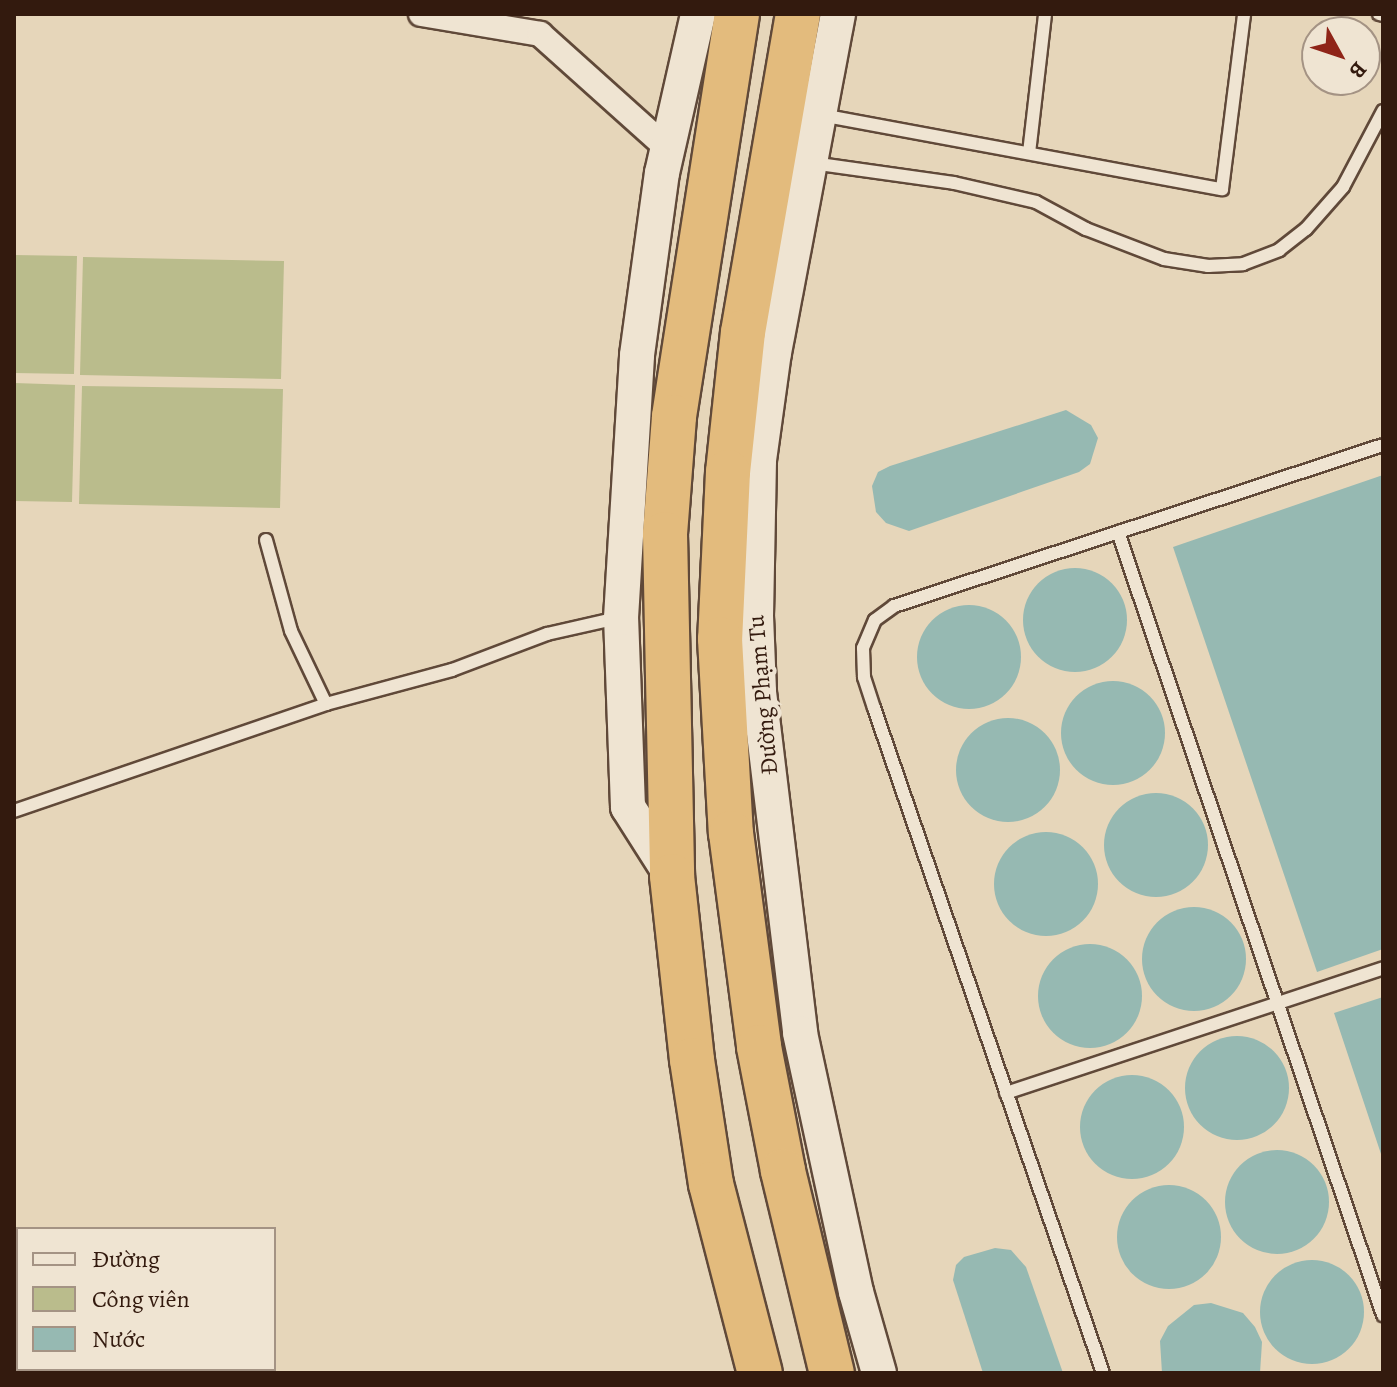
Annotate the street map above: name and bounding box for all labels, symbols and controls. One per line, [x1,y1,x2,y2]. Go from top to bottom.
north arrow [1301,16,1381,96]
text: B [1342,55,1374,85]
street label: Đường Phạm Tu [742,614,784,776]
legend [16,1227,276,1371]
text: Đường [92,1243,160,1275]
text: Công viên [92,1283,190,1315]
text: Nước [92,1323,145,1355]

